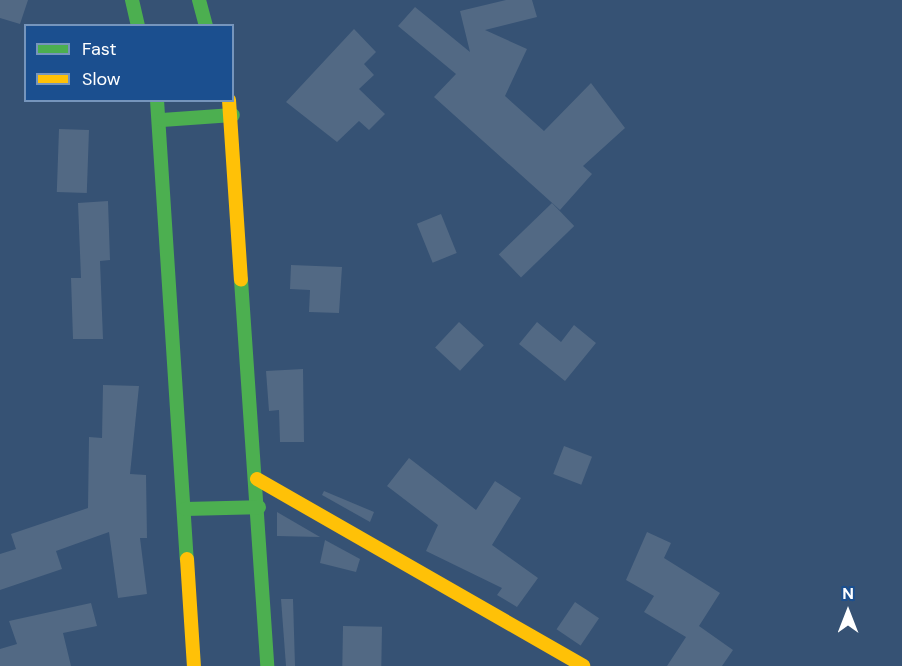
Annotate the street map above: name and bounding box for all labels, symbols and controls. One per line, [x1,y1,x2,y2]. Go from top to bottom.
legend [24,24,234,102]
text: Fast [82,37,117,61]
text: Slow [82,67,121,91]
north arrow [818,582,878,642]
text: N [842,583,854,604]

